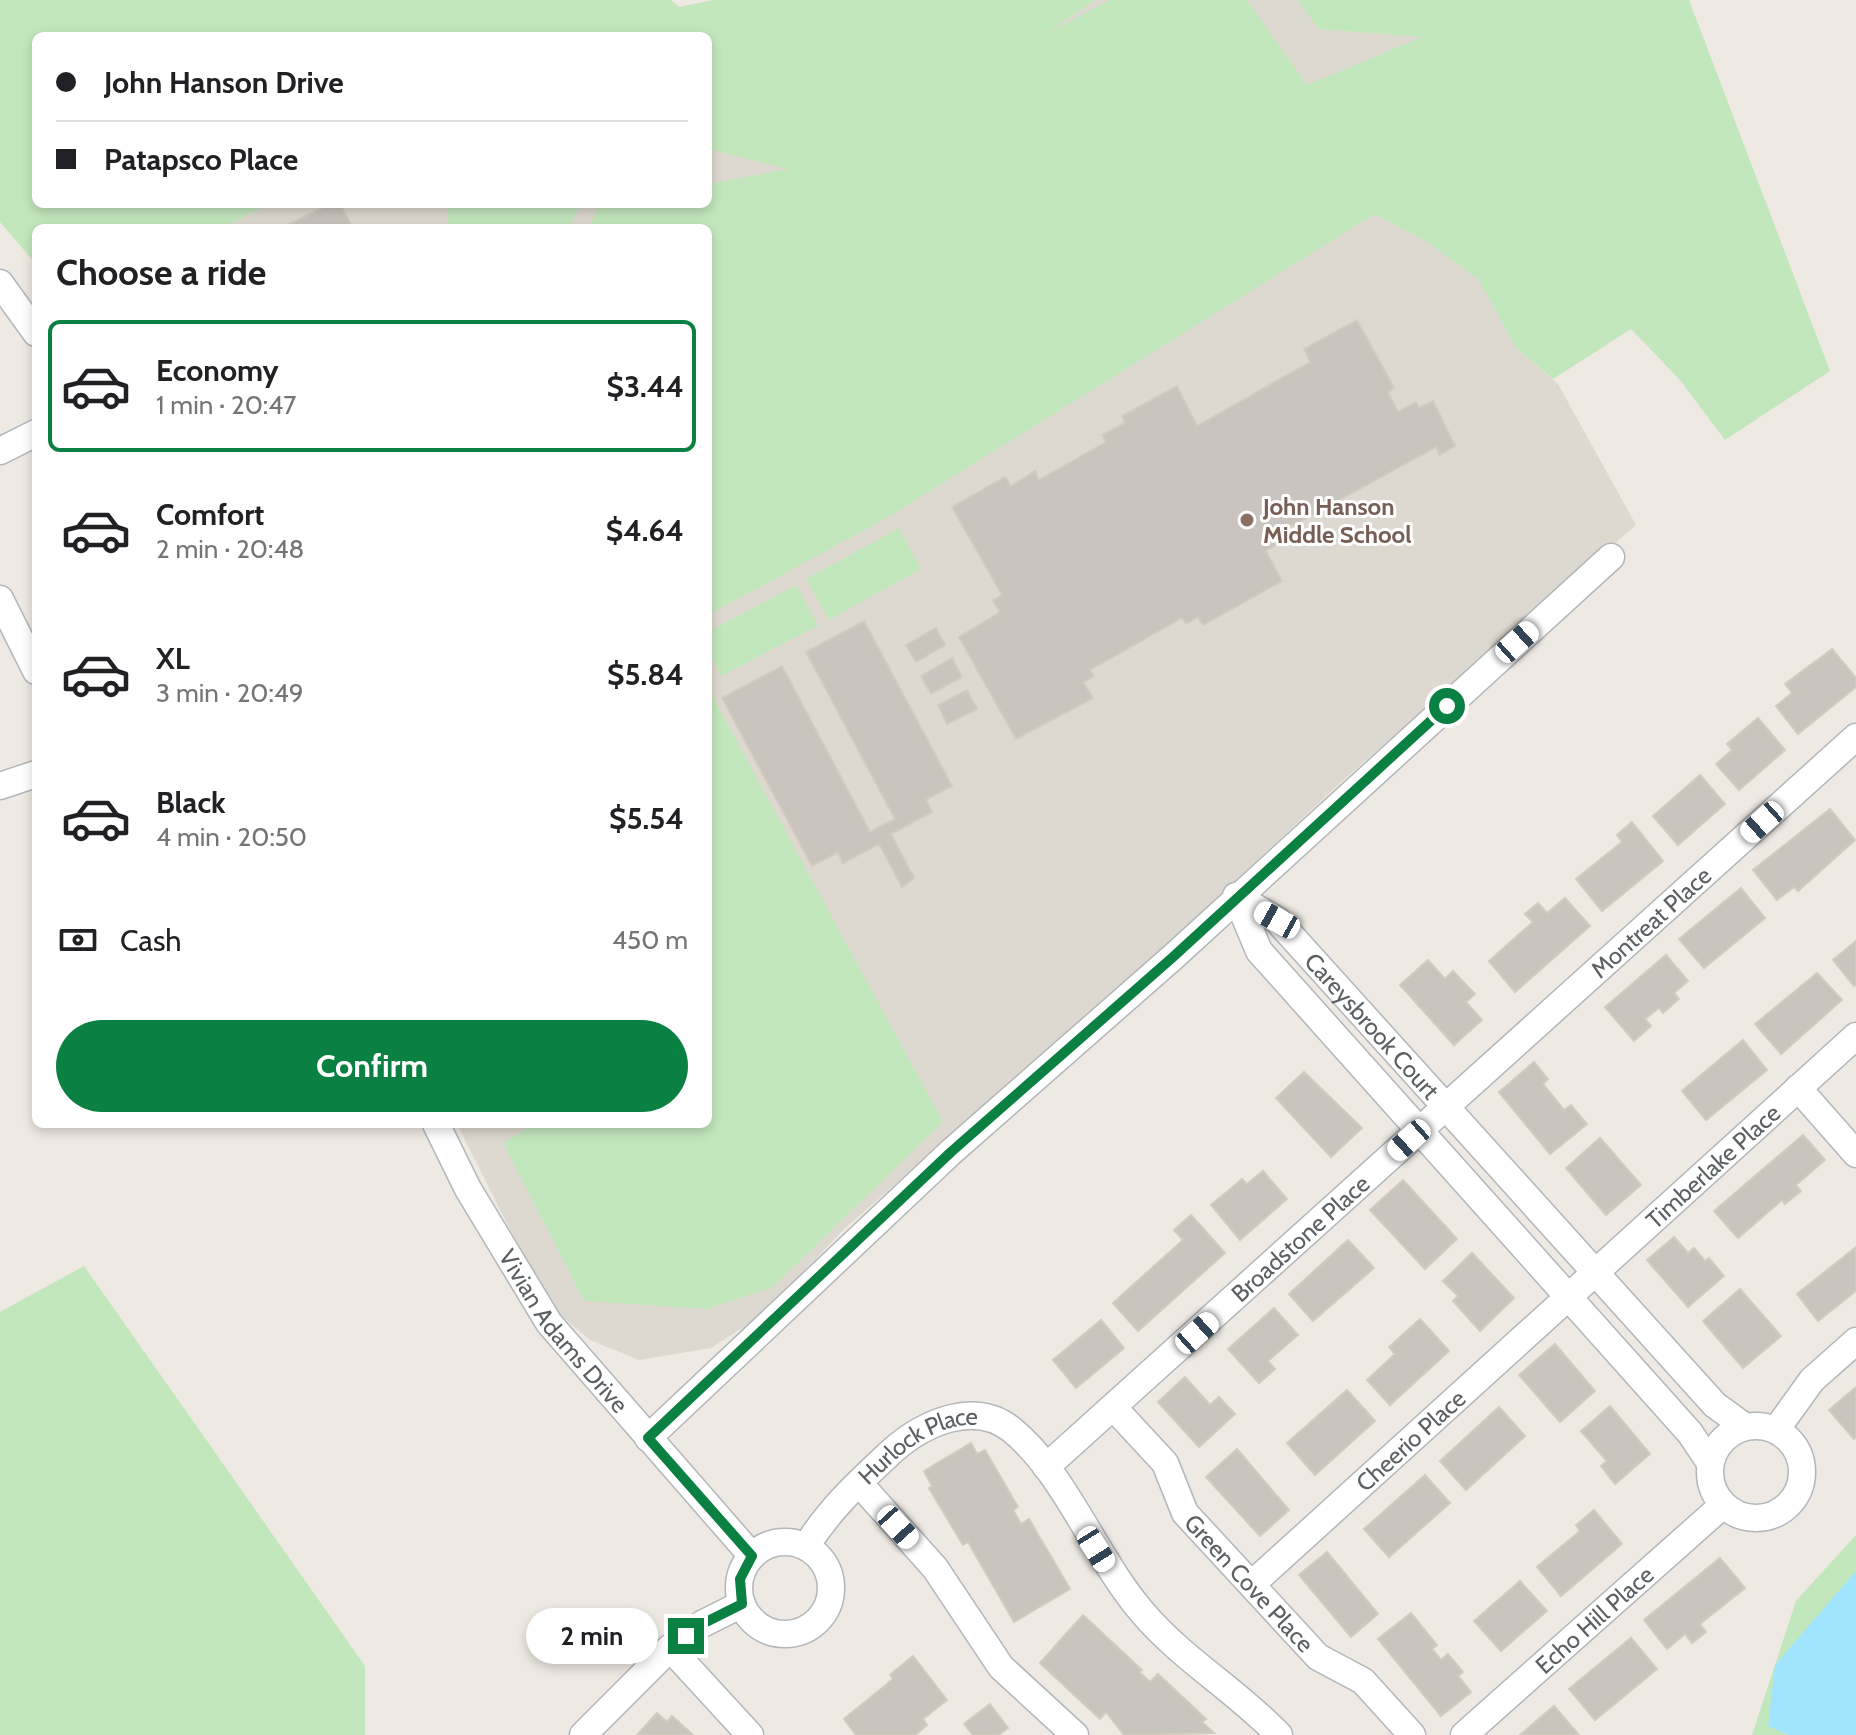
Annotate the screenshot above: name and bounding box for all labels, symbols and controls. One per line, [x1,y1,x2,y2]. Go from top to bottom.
text: John Hanson Drive [104,64,344,101]
text: Patapsco Place [104,141,298,178]
text: Choose a ride [56,250,266,294]
icon: car [60,350,132,422]
text: Economy [156,352,279,389]
text: $3.44 [607,368,684,405]
text: 1 min · 20:47 [156,389,296,421]
place label: John Hanson Middle School [1262,492,1412,549]
icon: car [60,494,132,566]
text: Comfort [156,496,264,533]
marker: John Hanson Middle School [1238,511,1256,529]
text: $4.64 [606,512,684,549]
text: 2 min · 20:48 [156,533,304,565]
car [1491,617,1543,667]
icon: car [60,638,132,710]
text: XL [156,640,190,677]
text: $5.84 [607,656,684,693]
text: 3 min · 20:49 [156,677,304,709]
route start [1429,688,1465,724]
icon: car [60,782,132,854]
text: Black [156,784,226,821]
car [1736,797,1788,847]
text: $5.54 [609,800,684,837]
text: 4 min · 20:50 [156,821,307,853]
street label: Montreat Place [1585,860,1717,984]
car [1250,898,1304,942]
icon: cash [56,918,100,962]
text: Cash [120,922,182,959]
text: 450 m [612,924,688,956]
street label: Careysbrook Court [1299,946,1446,1105]
button: Confirm [56,1020,688,1112]
street label: Timberlake Place [1640,1098,1786,1234]
car [1383,1115,1435,1165]
street label: Broadstone Place [1225,1168,1375,1308]
street label: Vivian Adams Drive [493,1244,635,1418]
car [1171,1308,1223,1358]
street label: Cheerio Place [1350,1383,1471,1497]
street label: Hurlock Place [852,1401,978,1490]
car [873,1501,923,1553]
street label: Green Cove Place [1179,1508,1320,1658]
car [1073,1522,1119,1576]
street label: Echo Hill Place [1529,1560,1659,1679]
callout: 2 min [526,1608,658,1664]
route end [668,1618,704,1654]
text: 2 min [561,1620,623,1652]

